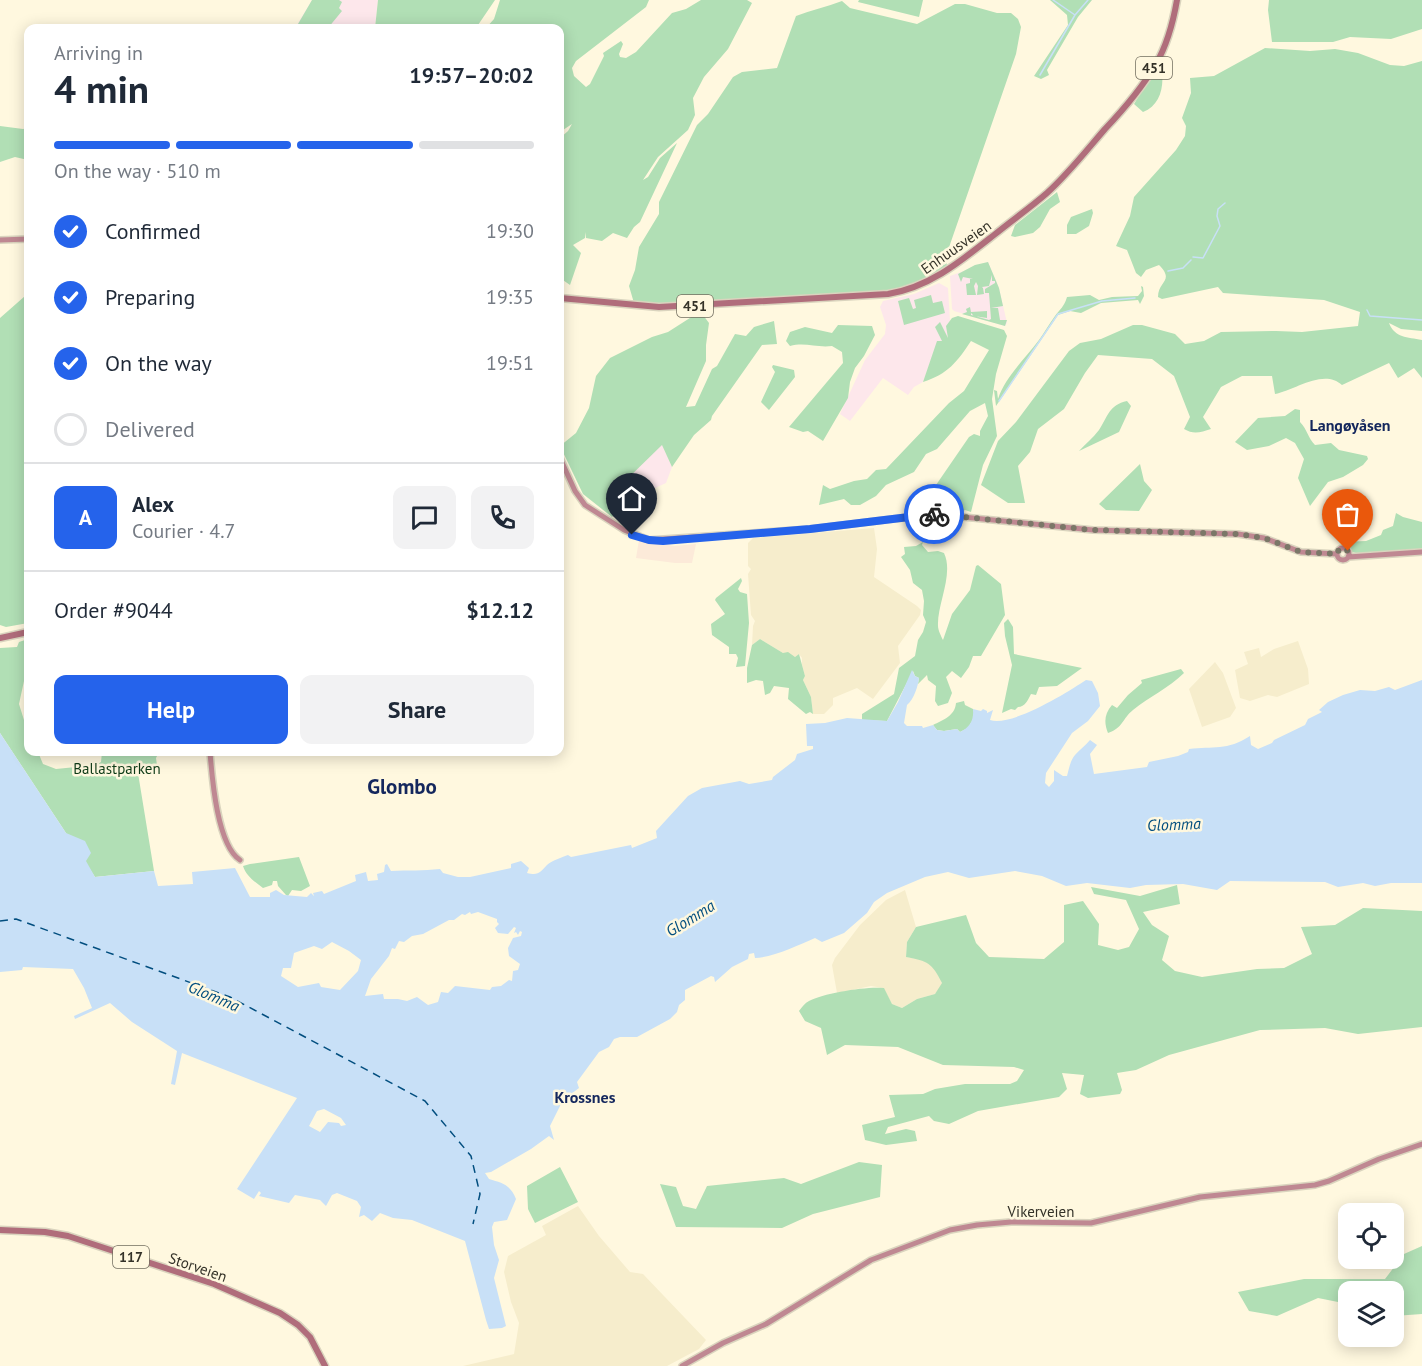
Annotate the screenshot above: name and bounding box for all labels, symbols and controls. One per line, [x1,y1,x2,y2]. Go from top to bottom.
text: Arriving in [54,40,143,66]
road number: 451 [1136,57,1172,79]
text: 19:57–20:02 [409,61,534,89]
text: 4 min [54,63,149,114]
text: On the way · 510 m [54,158,221,184]
icon: check [54,215,87,248]
street label: Enhuusveien [917,216,995,278]
text: Confirmed [105,217,201,245]
text: 19:30 [486,218,534,244]
icon: check [54,281,87,314]
text: Preparing [105,283,195,311]
text: 19:35 [486,284,534,310]
road number: 451 [677,295,713,317]
icon: check [54,347,87,380]
text: On the way [105,349,212,377]
text: 19:51 [486,350,534,376]
text: Delivered [105,415,195,443]
district label: Langøyåsen [1309,415,1391,435]
pin [606,473,657,535]
icon: home [615,482,648,515]
courier [904,484,964,544]
button: chat [393,486,456,549]
button: phone [471,486,534,549]
pin [1322,489,1373,551]
text: Alex [132,490,174,518]
icon: bike [918,498,951,531]
icon: bag [1331,498,1364,531]
text: A [79,503,92,531]
text: Courier · 4.7 [132,518,235,544]
text: Order #9044 [54,596,173,624]
text: $12.12 [466,596,534,624]
button: Help [54,675,288,744]
button: Share [300,675,534,744]
park label: Ballastparken [73,759,161,778]
district label: Glombo [367,773,437,800]
water label: Glomma [1147,813,1201,835]
water label: Glomma [662,895,718,941]
water label: Glomma [185,976,243,1016]
district label: Krossnes [555,1087,616,1107]
street label: Vikerveien [1007,1202,1074,1221]
map controls [1338,1203,1404,1347]
button: locate [1338,1203,1404,1269]
road number: 117 [113,1246,149,1268]
street label: Storveien [166,1248,230,1286]
button: layers [1338,1281,1404,1347]

